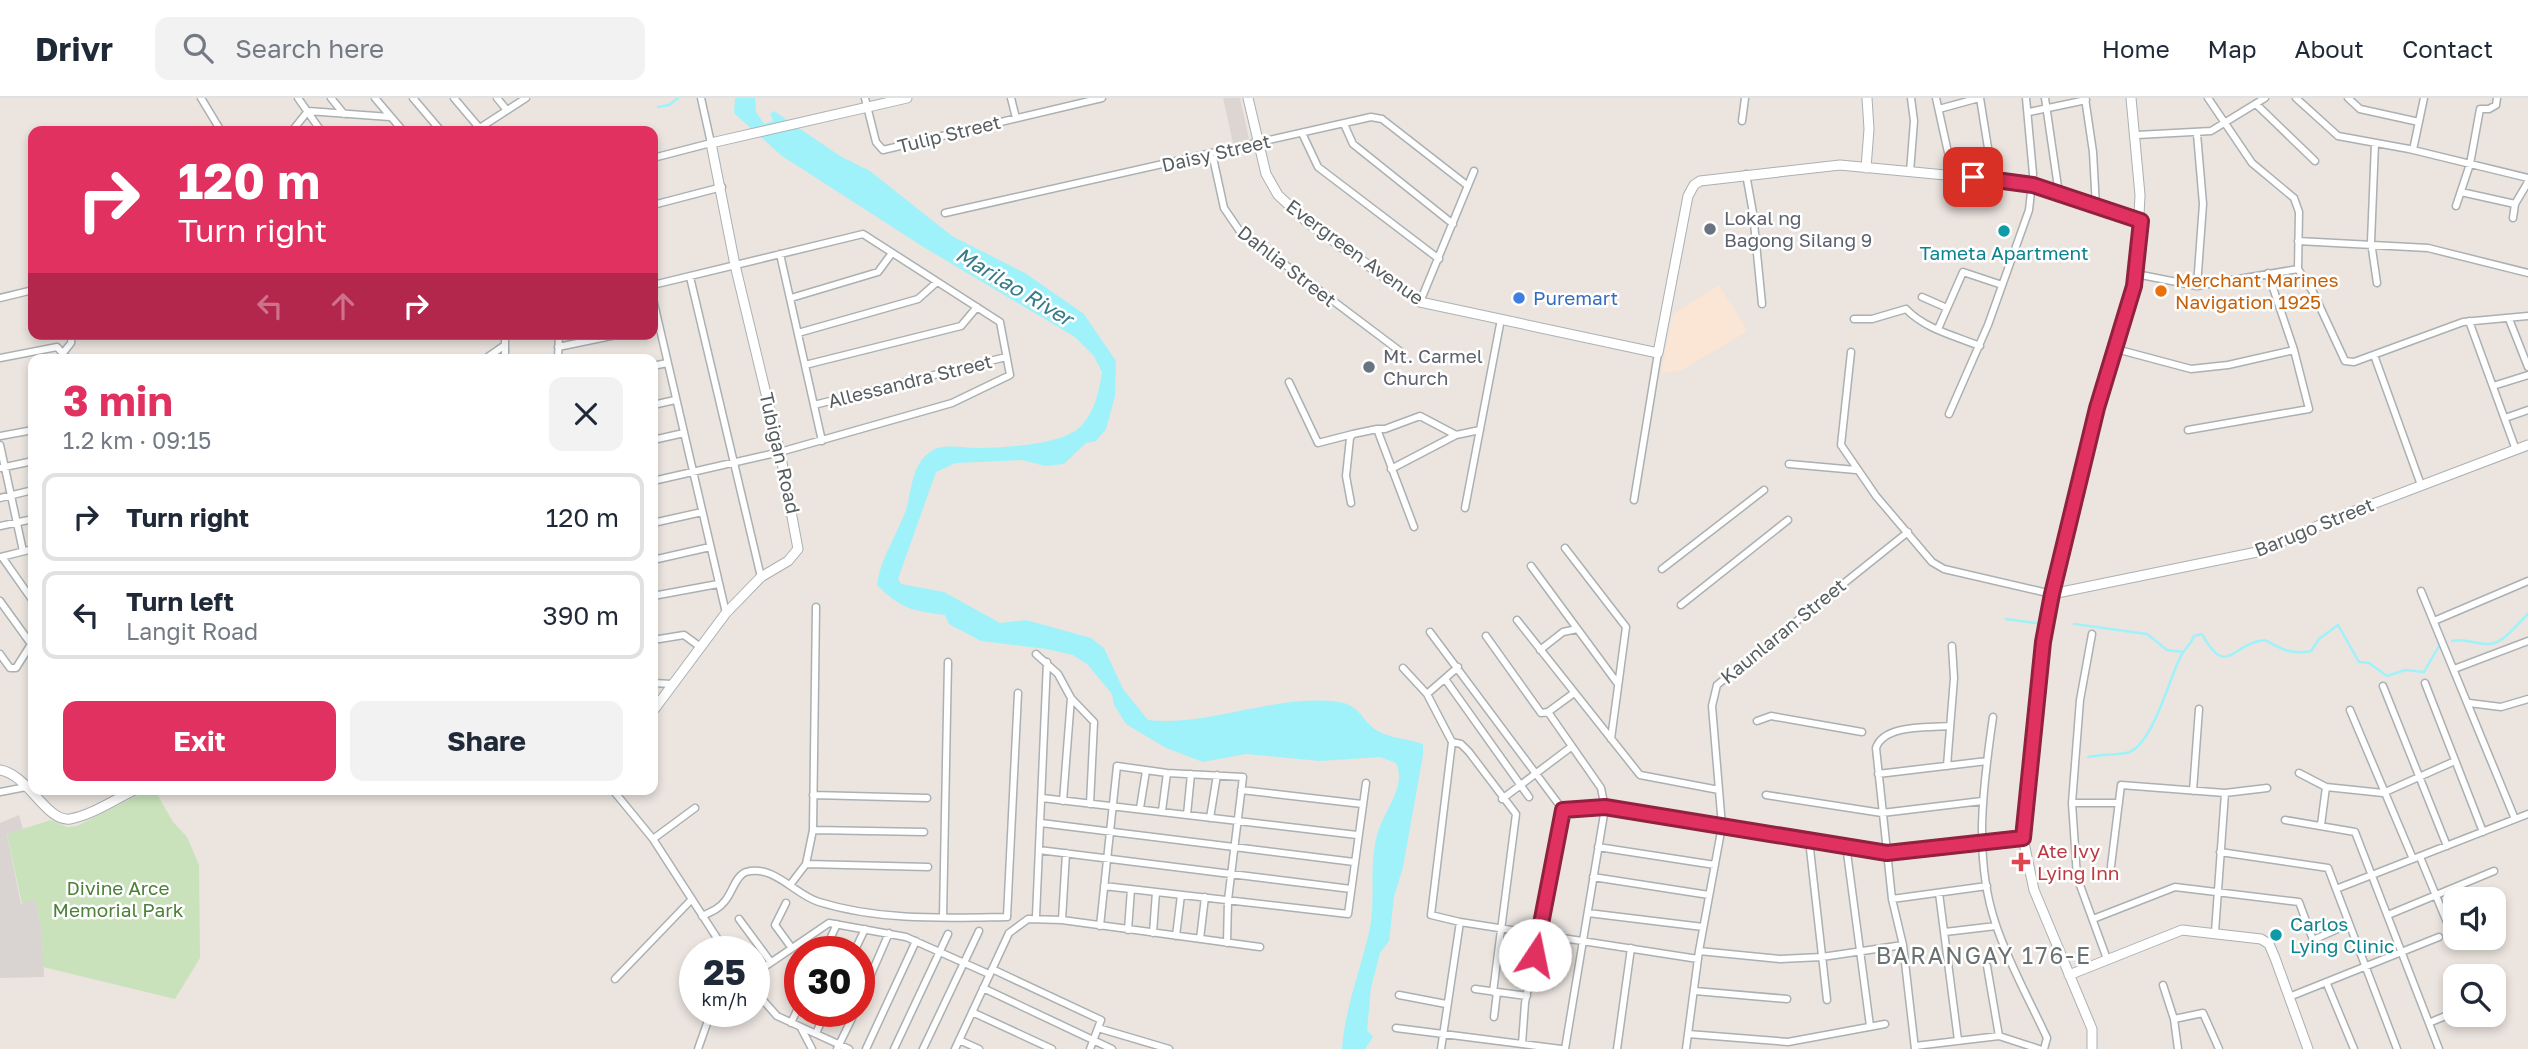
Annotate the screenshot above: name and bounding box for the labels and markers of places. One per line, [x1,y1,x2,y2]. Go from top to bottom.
pin [1943,147,2003,207]
place label: Lokal ng Bagong Silang 9 [1724,206,1872,251]
marker: Lokal ng Bagong Silang 9 [1702,221,1718,237]
marker: Tameta Apartment [1996,223,2012,239]
place label: Tameta Apartment [1919,241,2089,264]
place label: Merchant Marines Navigation 1925 [2175,268,2339,313]
marker: Merchant Marines Navigation 1925 [2153,283,2169,299]
place label: Puremart [1533,286,1618,309]
marker: Puremart [1511,290,1527,306]
place label: Mt. Carmel Church [1383,344,1483,389]
marker: Mt. Carmel Church [1361,359,1377,375]
place label: Ate Ivy Lying Inn [2037,839,2120,884]
marker: Ate Ivy Lying Inn [2011,852,2031,872]
place label: Carlos Lying Clinic [2290,912,2394,957]
marker: Carlos Lying Clinic [2268,927,2284,943]

